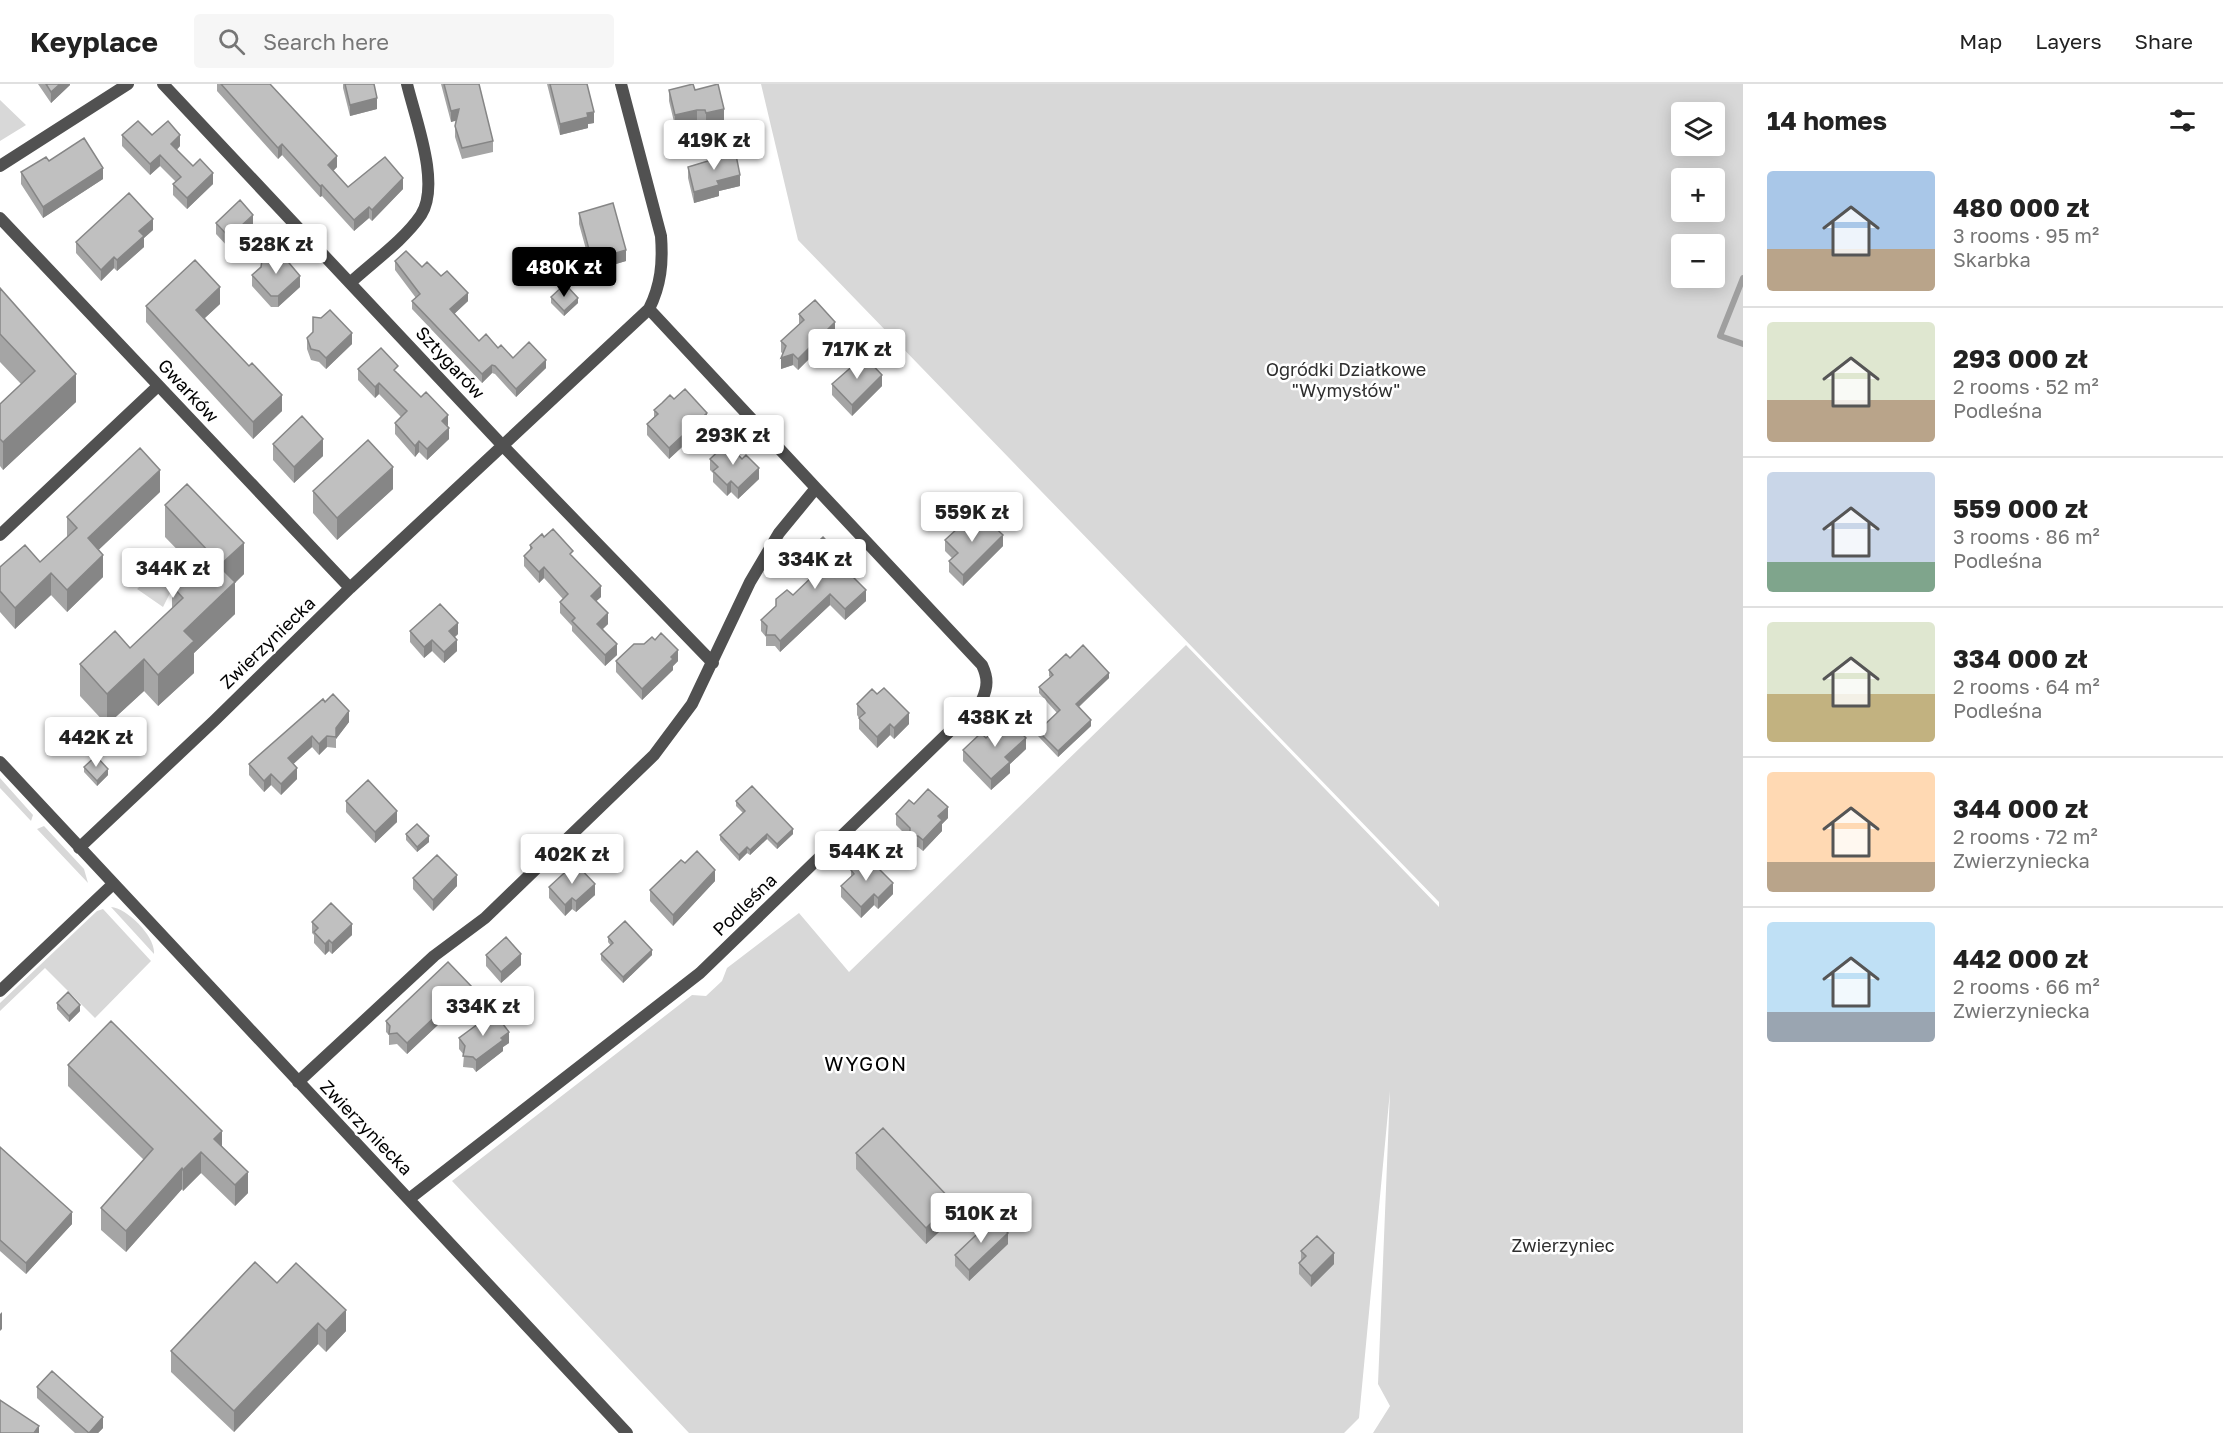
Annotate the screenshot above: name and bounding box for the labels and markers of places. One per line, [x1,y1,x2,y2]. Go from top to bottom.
pin: 419K zł [659,120,769,171]
pin: 528K zł [221,224,331,275]
pin: 480K zł [509,247,619,298]
pin: 717K zł [802,329,912,380]
pin: 293K zł [678,415,788,466]
pin: 559K zł [917,492,1027,543]
pin: 334K zł [760,539,870,590]
pin: 344K zł [118,548,228,599]
pin: 438K zł [940,697,1050,748]
pin: 442K zł [41,717,151,768]
pin: 544K zł [811,831,921,882]
pin: 402K zł [517,834,627,885]
pin: 334K zł [428,986,538,1037]
pin: 510K zł [926,1193,1036,1244]

